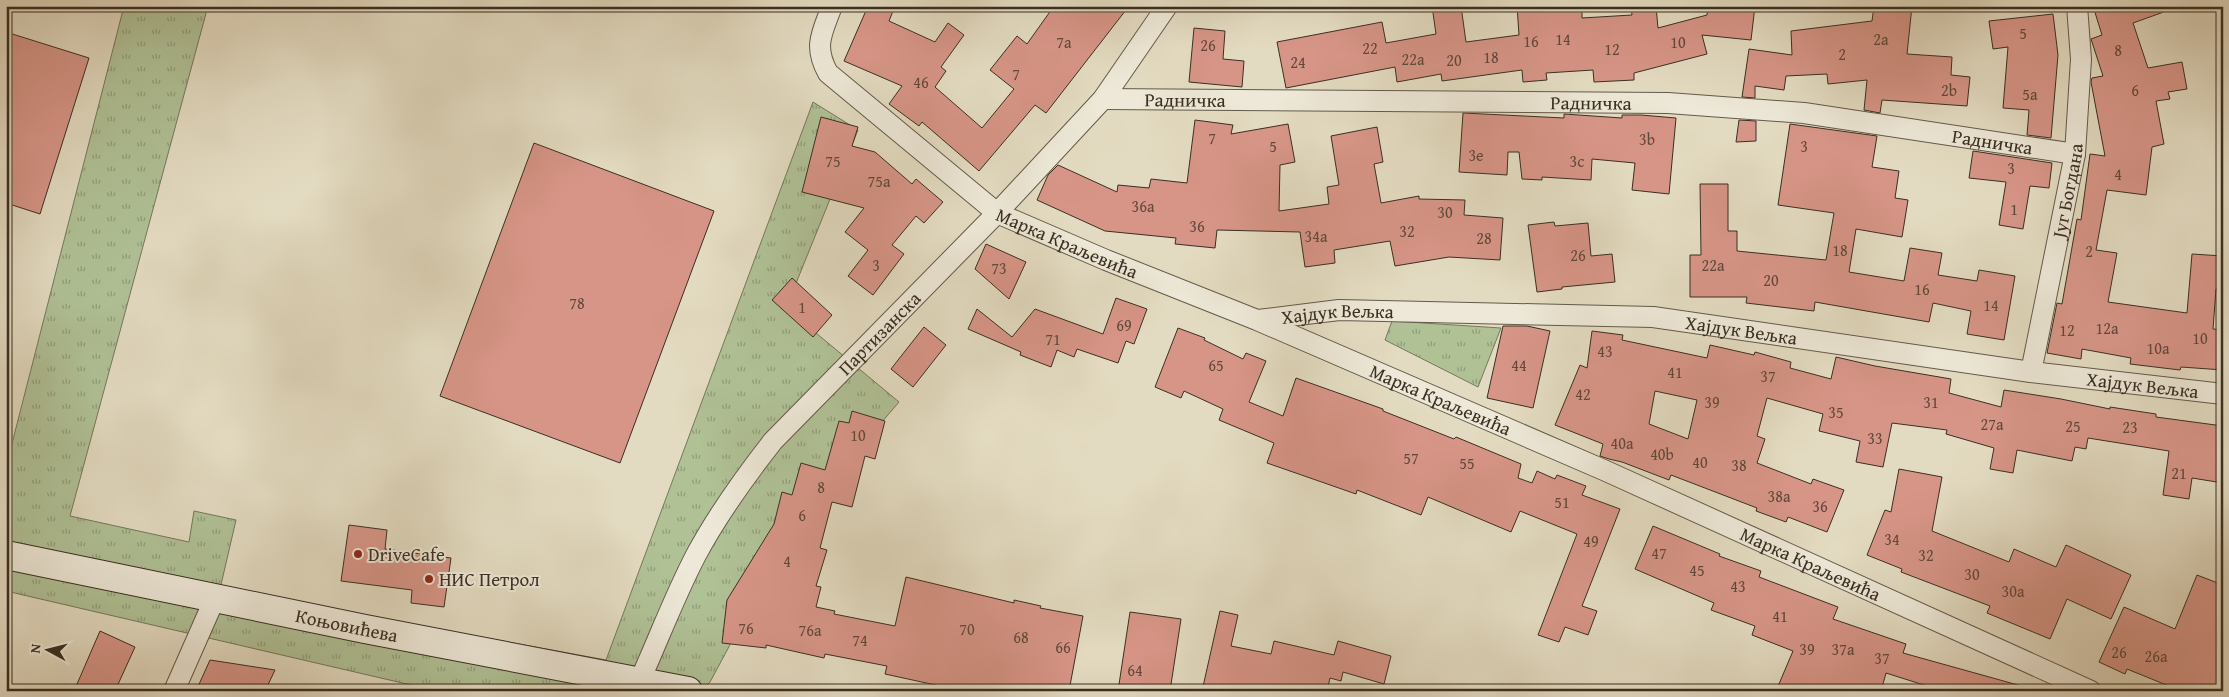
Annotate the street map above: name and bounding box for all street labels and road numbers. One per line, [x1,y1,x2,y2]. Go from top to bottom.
street label: Радничка [1144,85,1226,114]
street label: Радничка [1550,88,1632,117]
street label: Радничка [1950,122,2035,161]
street label: Југ Богдана [2044,143,2090,242]
street label: Марка Краљевића [992,200,1142,285]
street label: Партизанска [831,285,927,381]
street label: Хајдук Вељка [1280,296,1394,331]
street label: Хајдук Вељка [1684,308,1799,352]
street label: Марка Краљевића [1365,356,1516,442]
street label: Хајдук Вељка [2085,364,2200,405]
street label: Марка Краљевића [1736,520,1885,608]
street label: Коњовићева [293,601,400,649]

